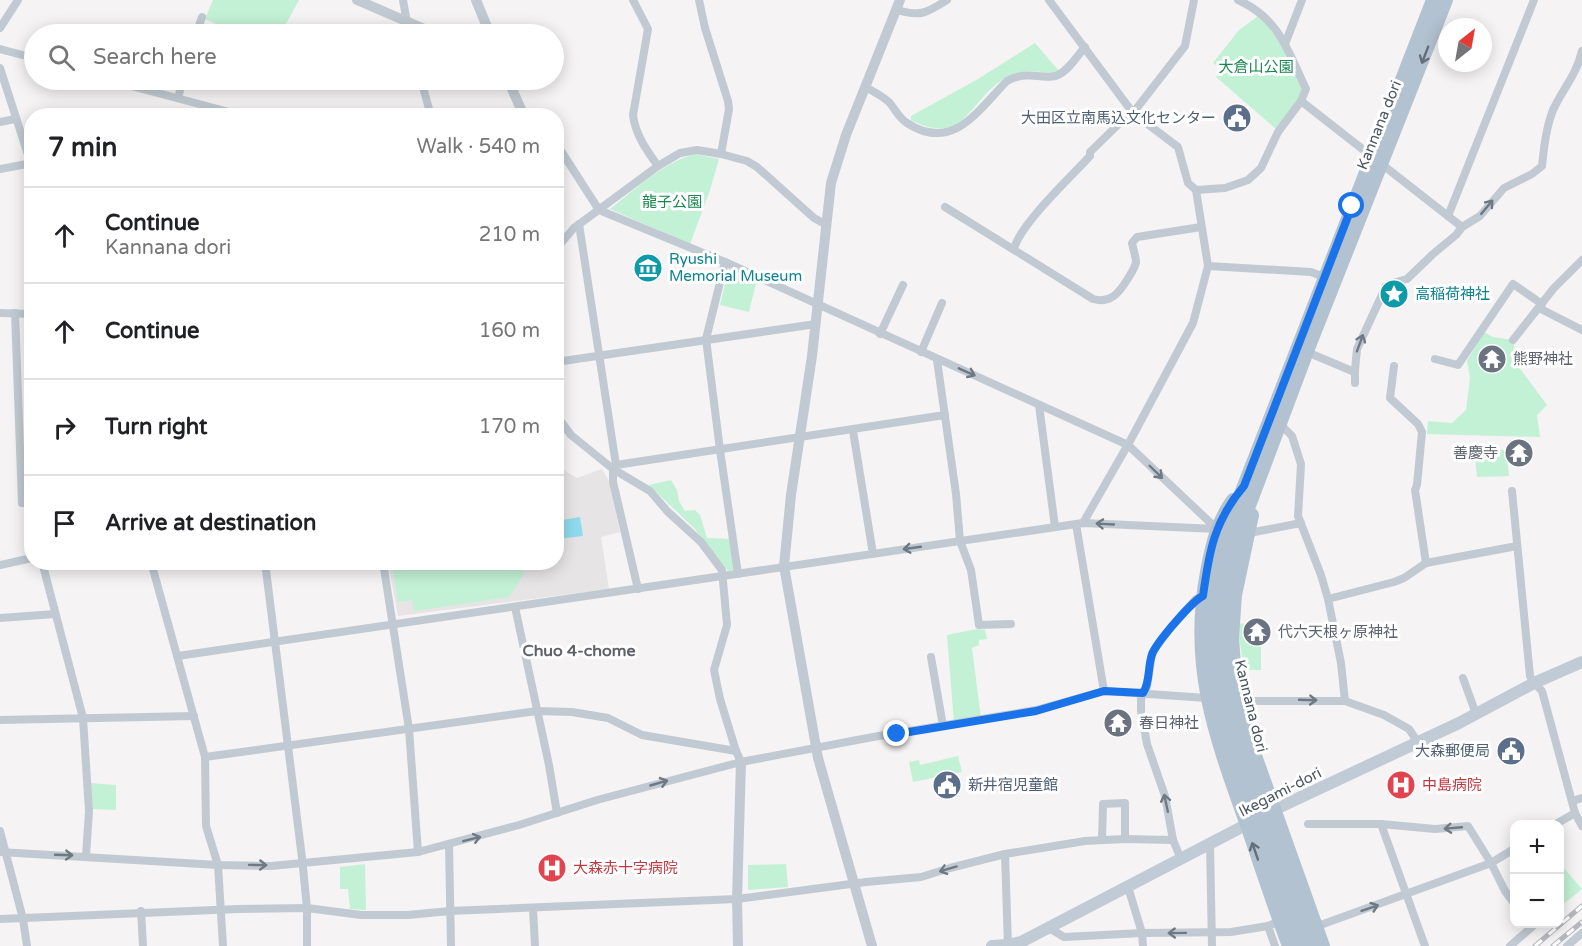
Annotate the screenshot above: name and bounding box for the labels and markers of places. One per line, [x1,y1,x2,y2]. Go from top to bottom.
public building icon: 大田区立南馬込文化センター [1221,102,1253,134]
place label: 大田区立南馬込文化センター [1021,109,1216,127]
place label: Ryushi Memorial Museum [669,250,802,285]
museum icon: Ryushi Memorial Museum [632,252,664,284]
place icon: 高稲荷神社 [1378,278,1410,310]
place label: 高稲荷神社 [1415,285,1490,303]
temple icon: 熊野神社 [1476,343,1508,375]
place label: 熊野神社 [1513,350,1573,368]
temple icon: 善慶寺 [1503,437,1535,469]
place label: 善慶寺 [1453,444,1498,462]
temple icon: 代六天根ヶ原神社 [1241,616,1273,648]
place label: 代六天根ヶ原神社 [1278,623,1398,641]
temple icon: 春日神社 [1102,707,1134,739]
place label: 春日神社 [1139,714,1199,732]
public building icon: 大森郵便局 [1495,735,1527,767]
place label: 大森郵便局 [1415,742,1490,760]
public building icon: 新井宿児童館 [931,769,963,801]
hospital icon: 中島病院 [1385,769,1417,801]
place label: 新井宿児童館 [968,776,1058,794]
place label: 中島病院 [1422,776,1482,794]
hospital icon: 大森赤十字病院 [536,852,568,884]
place label: 大森赤十字病院 [573,859,678,877]

